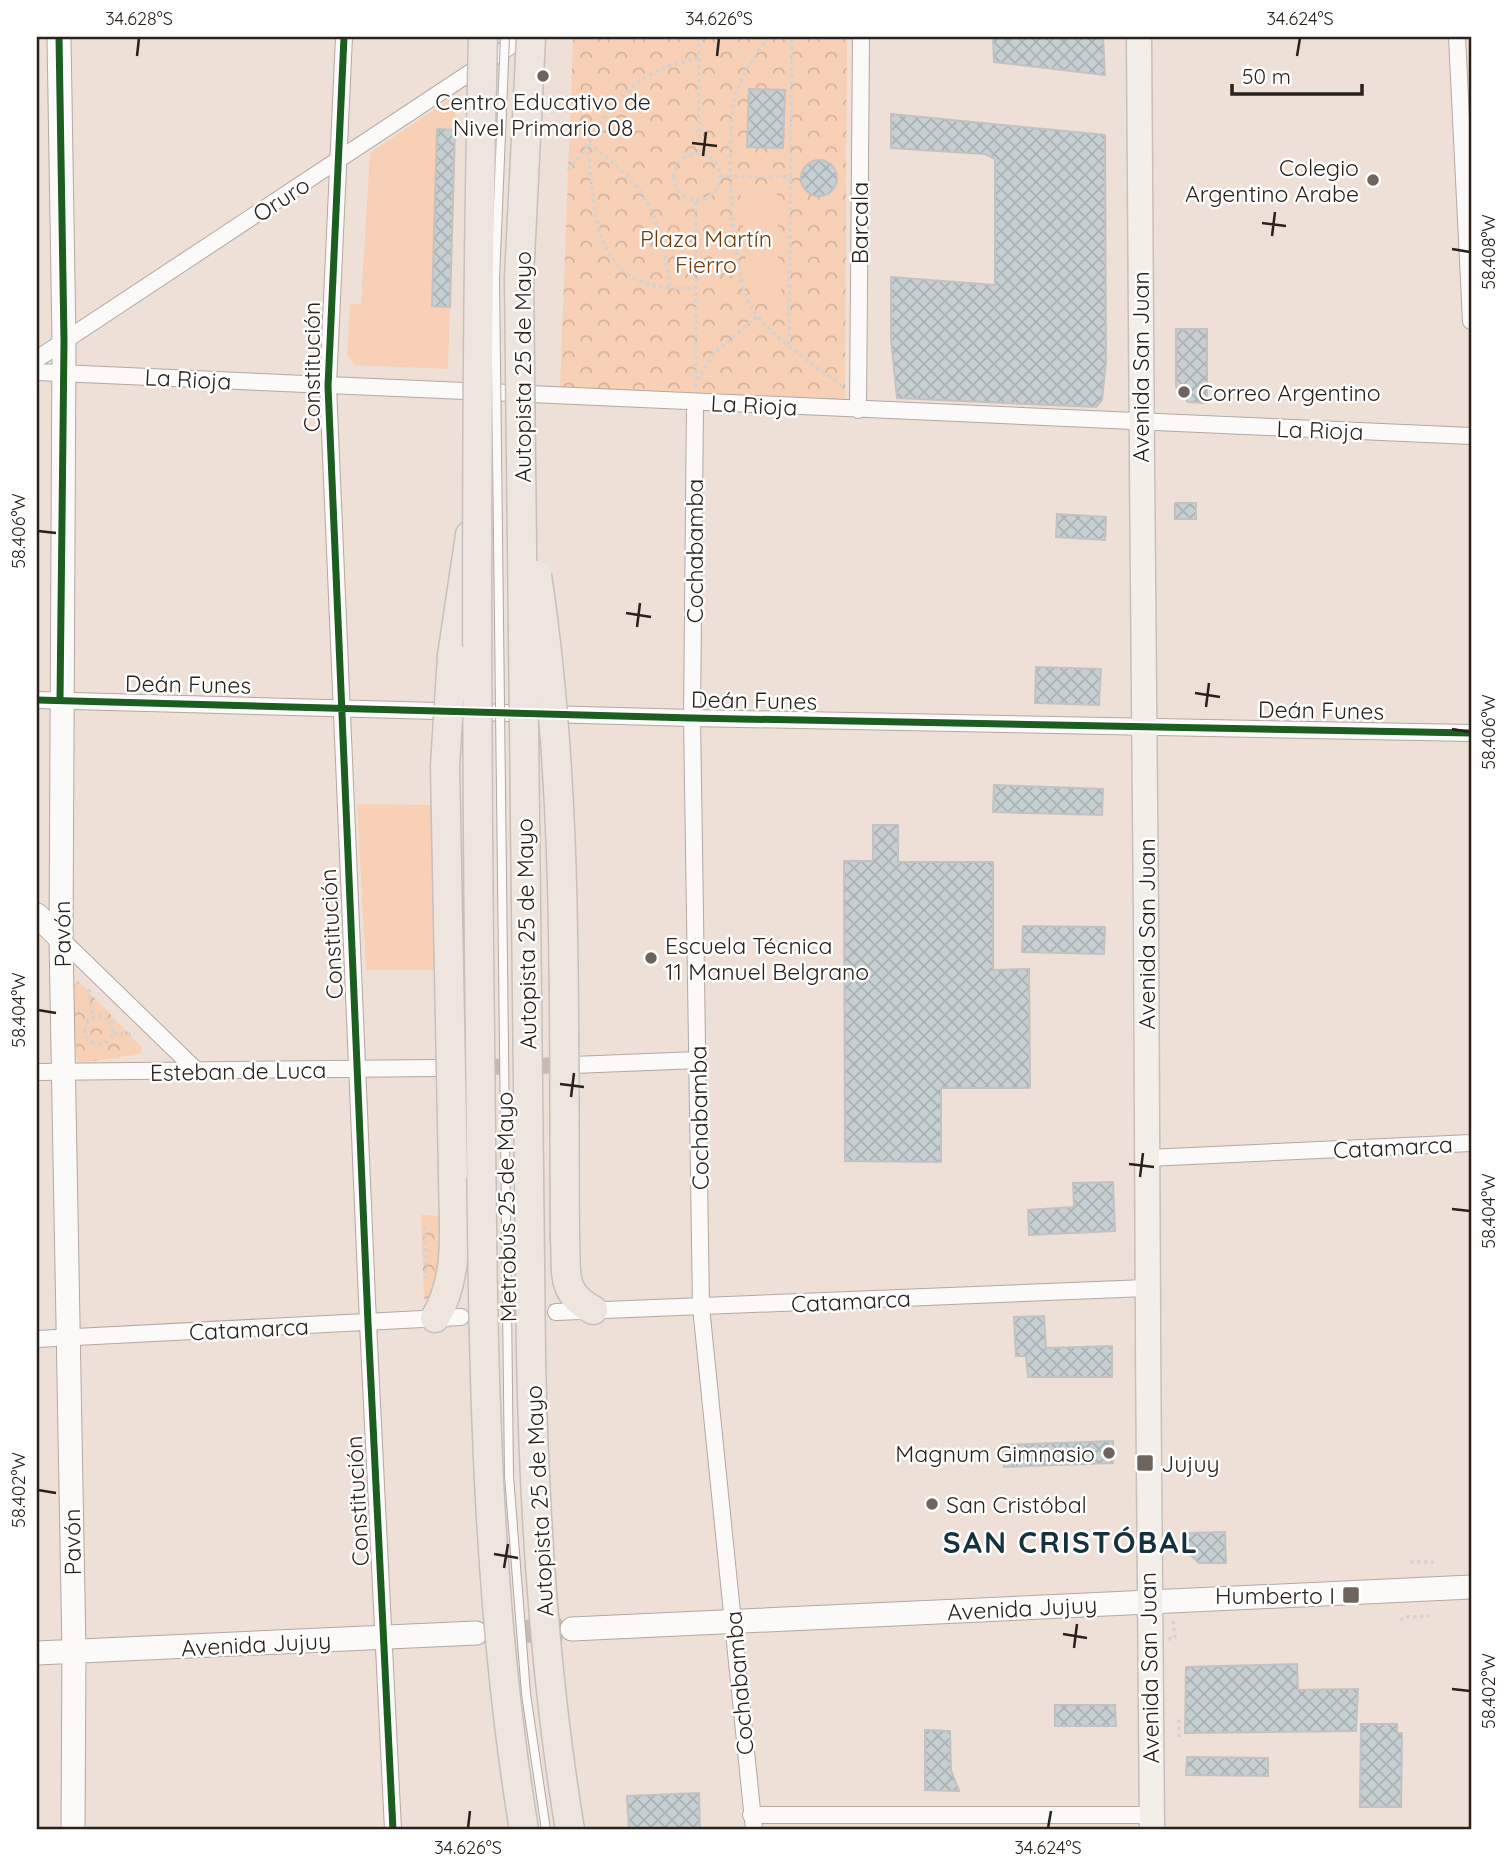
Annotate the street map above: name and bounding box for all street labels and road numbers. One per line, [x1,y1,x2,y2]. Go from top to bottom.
street label: Oruro [247,170,315,228]
street label: Barcala [845,182,874,264]
street label: Autopista 25 de Mayo [508,251,537,483]
street label: Avenida San Juan [1126,271,1155,463]
street label: Constitución [297,302,326,432]
street label: La Rioja [144,362,232,396]
street label: La Rioja [710,388,798,422]
street label: La Rioja [1276,414,1364,446]
street label: Cochabamba [680,479,709,623]
street label: Deán Funes [125,668,251,700]
street label: Deán Funes [691,684,817,716]
street label: Deán Funes [1258,694,1384,726]
street label: Autopista 25 de Mayo [509,818,543,1050]
street label: Avenida San Juan [1132,838,1161,1030]
street label: Constitución [313,868,349,1000]
street label: Pavón [47,900,77,968]
street label: Cochabamba [683,1045,715,1191]
street label: Esteban de Luca [150,1055,326,1087]
street label: Metrobús 25 de Mayo [489,1091,523,1323]
street label: Catamarca [1332,1129,1454,1165]
street label: Catamarca [790,1283,912,1319]
street label: Catamarca [188,1311,310,1347]
street label: Autopista 25 de Mayo [518,1385,560,1617]
street label: Constitución [339,1435,375,1567]
street label: Pavón [57,1508,87,1576]
street label: Avenida San Juan [1133,1572,1165,1764]
street label: Avenida Jujuy [946,1590,1098,1626]
street label: Cochabamba [718,1610,760,1756]
street label: Avenida Jujuy [180,1626,332,1662]

